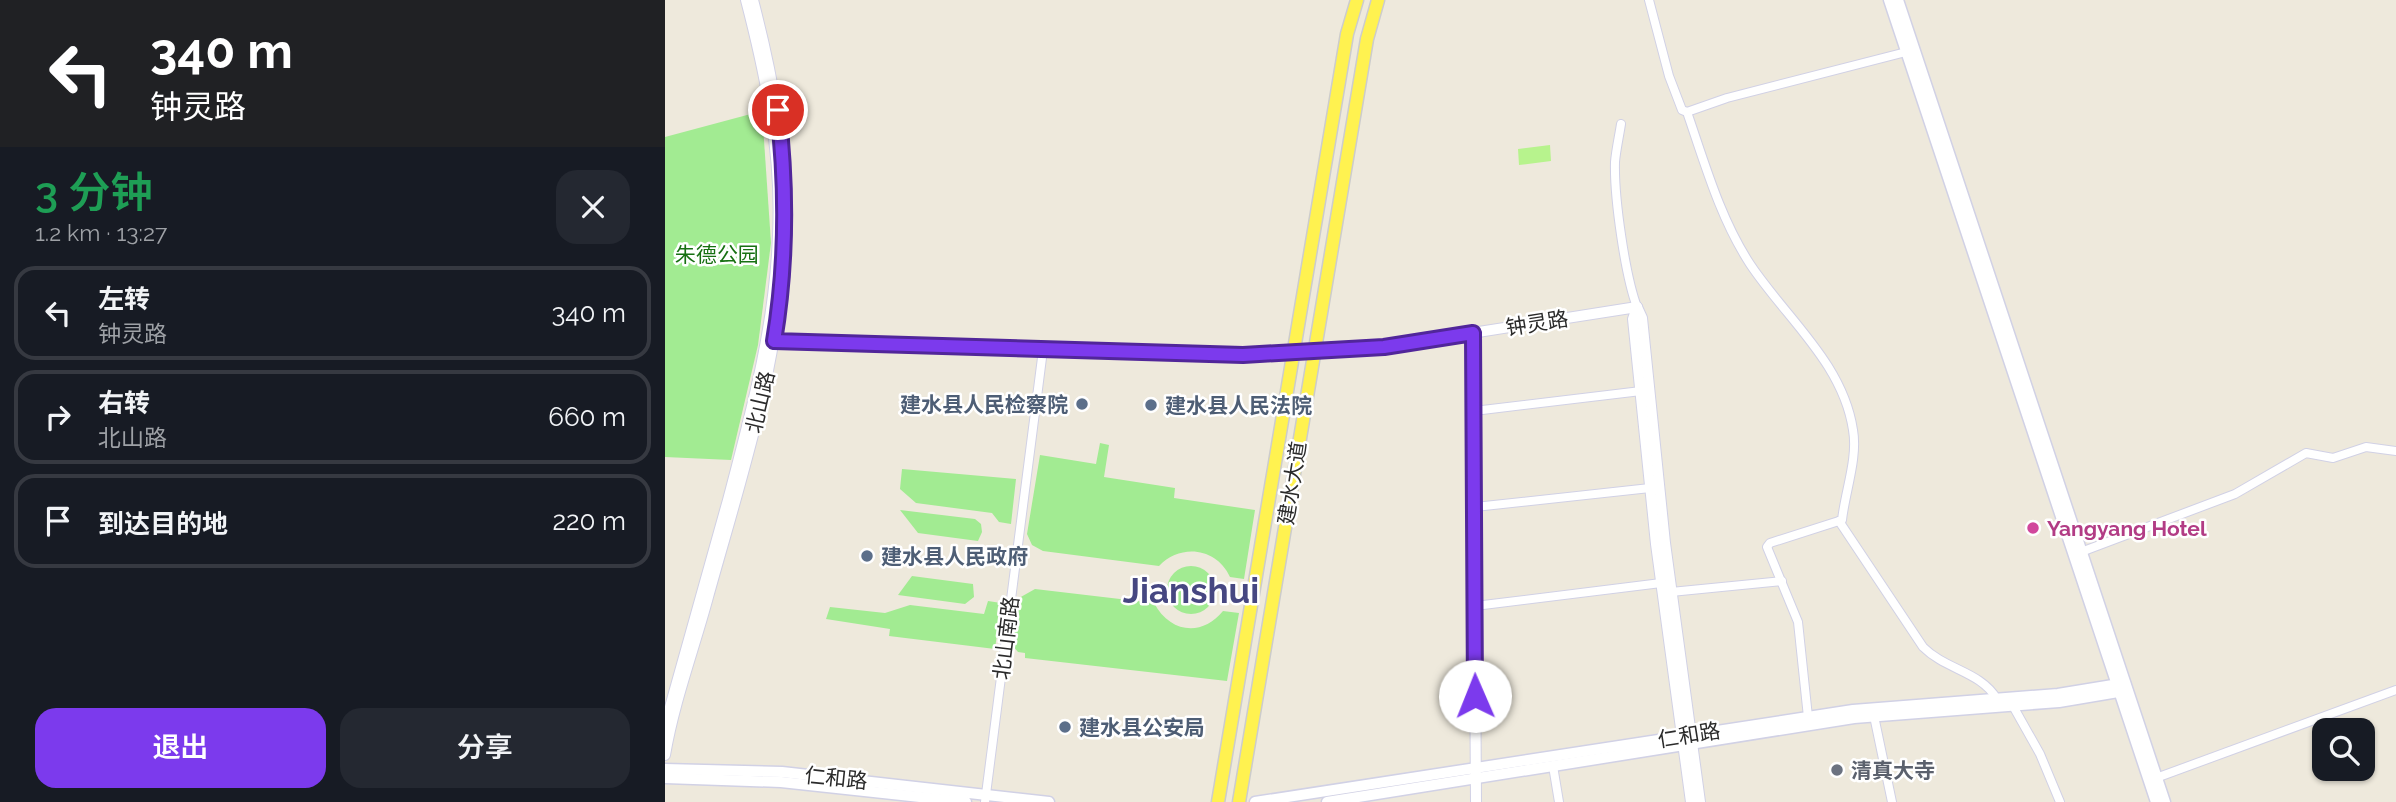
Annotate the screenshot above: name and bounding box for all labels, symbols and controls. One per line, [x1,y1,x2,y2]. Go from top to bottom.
text: 340 m [150,22,293,79]
icon: left [35,28,126,119]
pin [748,80,808,140]
text: 钟灵路 [150,88,246,125]
icon: arrive [759,91,797,129]
text: 3 分钟 [35,168,152,217]
button: close [556,170,630,244]
text: 1.2 km · 13:27 [35,219,167,246]
park label: 朱德公园 [675,242,759,267]
text: 左转 [98,284,150,314]
icon: left [39,294,77,332]
text: 340 m [551,298,626,328]
street label: 钟灵路 [1504,306,1570,340]
text: 钟灵路 [98,320,167,347]
street label: 北山路 [741,368,779,436]
text: 右转 [98,388,150,418]
place label: 建水县人民检察院 [900,392,1068,417]
place label: 建水县人民法院 [1165,393,1312,418]
marker: 建水县人民检察院 [1074,396,1090,412]
marker: 建水县人民法院 [1143,397,1159,413]
icon: right [39,398,77,436]
text: 660 m [548,402,626,432]
text: 北山路 [98,424,167,451]
street label: 建水大道 [1273,440,1311,526]
icon: arrive [39,502,77,540]
text: 220 m [552,506,626,536]
text: 到达目的地 [98,509,228,539]
place label: Yangyang Hotel [2047,516,2207,541]
marker: Yangyang Hotel [2025,520,2041,536]
place label: 建水县人民政府 [881,544,1028,569]
marker: 建水县人民政府 [859,548,875,564]
district label: Jianshui [1123,570,1259,611]
street label: 北山南路 [988,595,1024,681]
position arrow [1438,659,1512,733]
button: 退出 [35,708,326,788]
button: 分享 [340,708,630,788]
place label: 建水县公安局 [1079,715,1205,740]
street label: 仁和路 [1656,718,1722,752]
map controls [2312,718,2375,781]
button: search [2312,718,2375,781]
marker: 建水县公安局 [1057,719,1073,735]
place label: 清真大寺 [1851,758,1935,783]
street label: 仁和路 [803,762,869,794]
marker: 清真大寺 [1829,762,1845,778]

